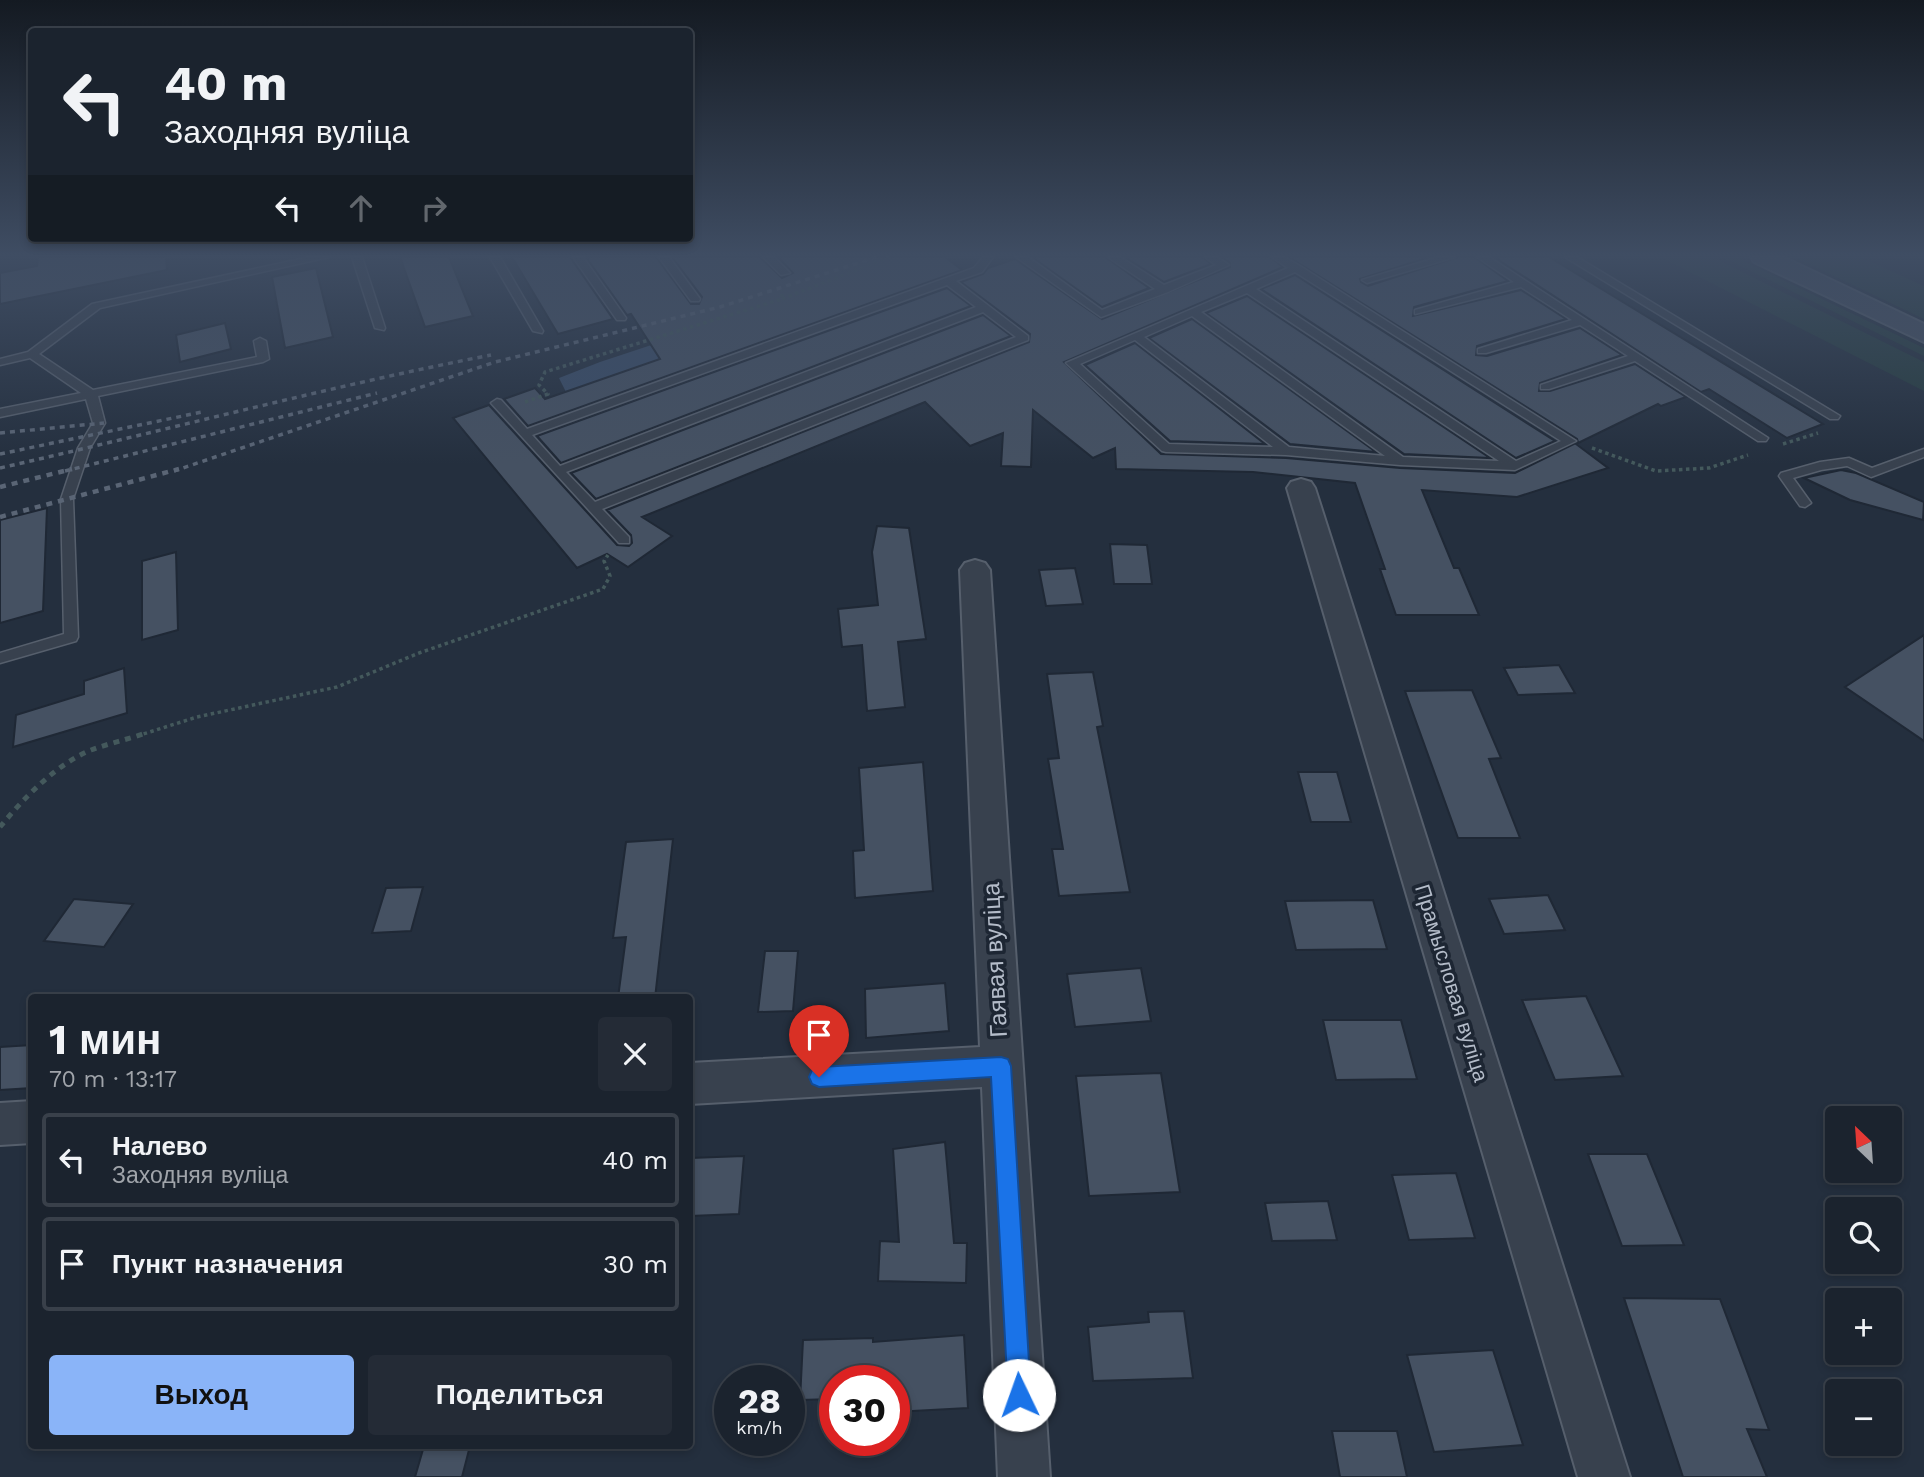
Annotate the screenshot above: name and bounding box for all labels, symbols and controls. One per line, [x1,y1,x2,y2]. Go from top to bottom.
text: 40 m [164,54,287,112]
icon: left [49,56,140,147]
text: Заходняя вуліца [164,113,409,151]
icon: left [269,189,307,227]
icon: ahead [342,189,380,227]
icon: right [415,189,453,227]
street label: Гаявая вуліца [977,881,1013,1038]
street label: Прамысловая вуліца [1410,881,1494,1085]
pin [789,1005,849,1077]
text: 1 мин [49,1015,161,1064]
icon: arrive [800,1016,838,1054]
button: close [598,1017,672,1091]
text: 70 m · 13:17 [49,1066,177,1093]
north arrow [1825,1106,1902,1183]
map controls [1825,1106,1902,1456]
text: Налево [112,1131,207,1161]
icon: left [53,1141,91,1179]
text: 40 m [602,1145,668,1175]
text: Заходняя вуліца [112,1162,288,1189]
button: search [1825,1197,1902,1274]
icon: arrive [53,1245,91,1283]
text: Пункт назначения [112,1249,343,1279]
text: 30 m [603,1249,668,1279]
button: + [1825,1288,1902,1365]
button: Выход [49,1355,354,1435]
button: Поделиться [368,1355,672,1435]
position arrow [982,1358,1056,1432]
speed limit sign: 30 [819,1365,910,1456]
button: − [1825,1379,1902,1456]
text: 28 [738,1380,781,1422]
text: km/h [736,1417,783,1438]

